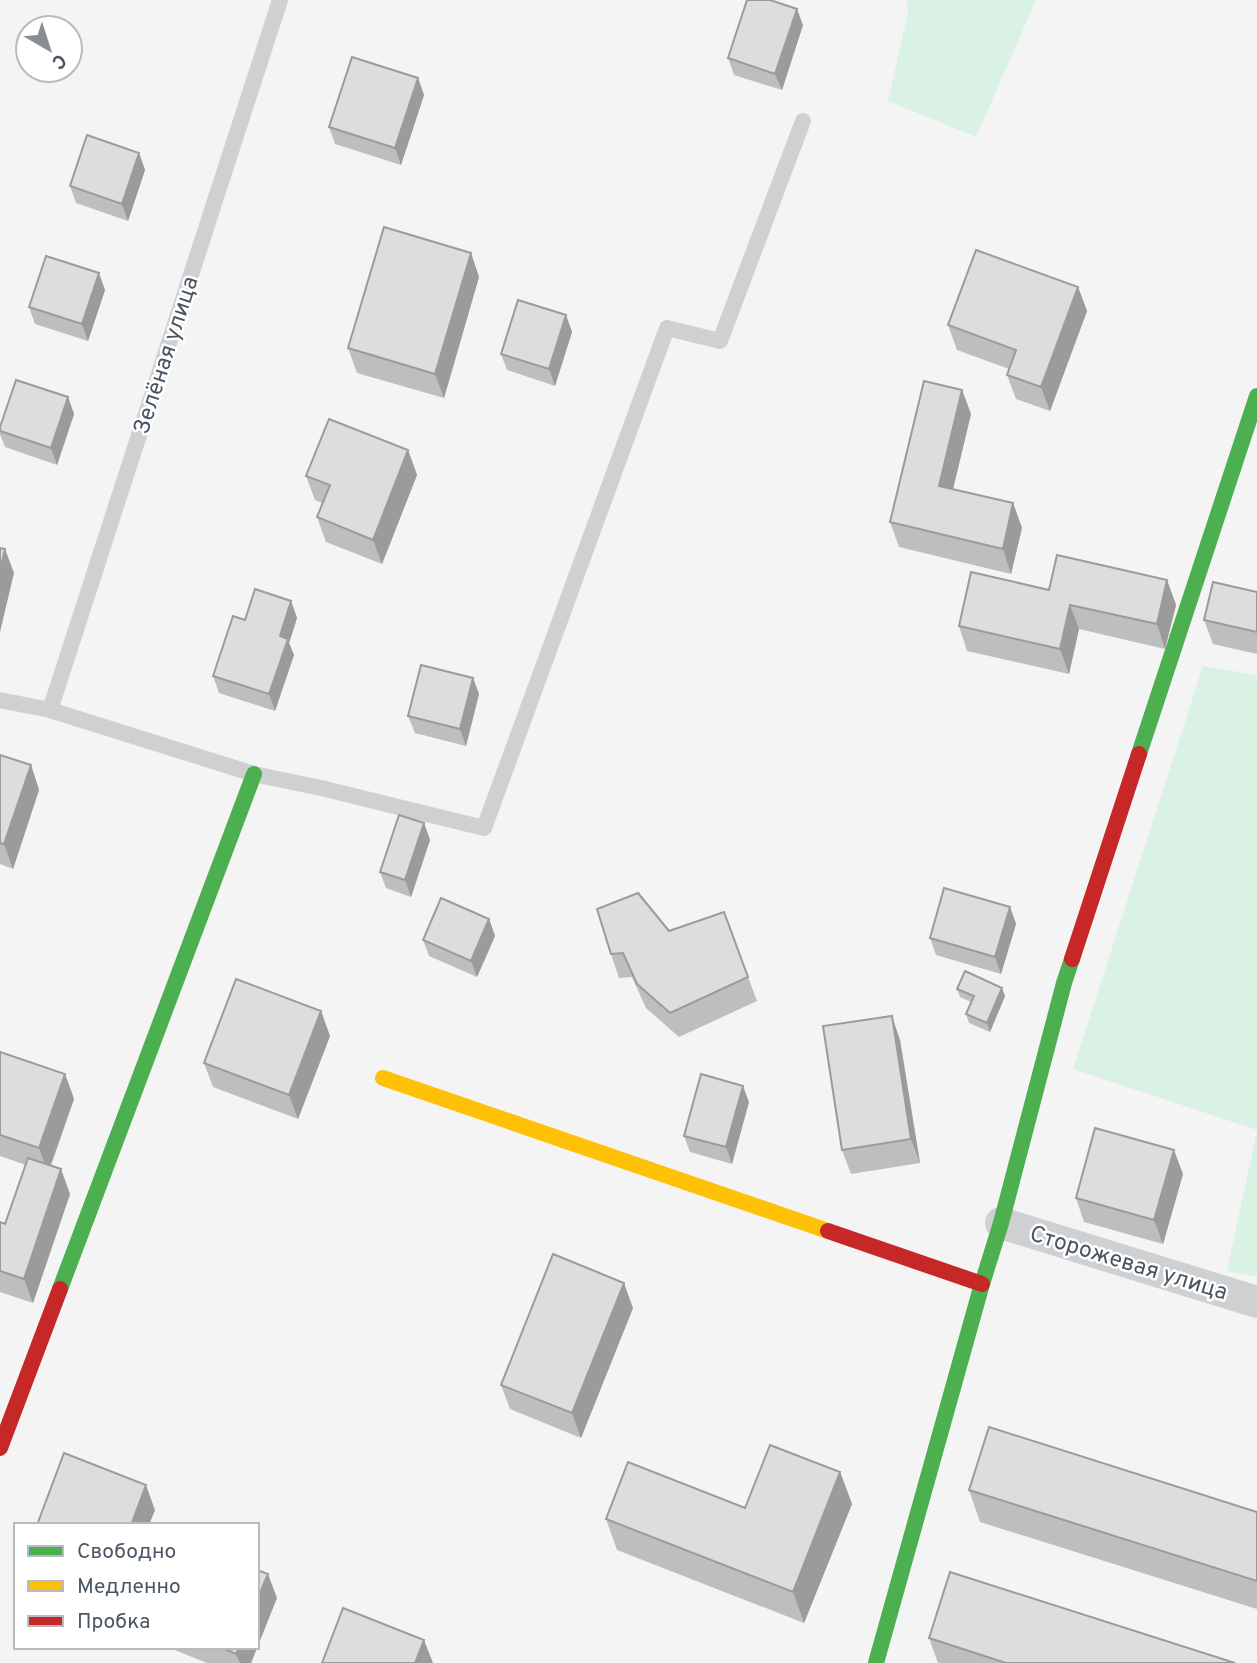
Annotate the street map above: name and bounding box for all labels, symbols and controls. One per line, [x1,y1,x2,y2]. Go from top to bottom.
north arrow [14,14,84,84]
text: С [46,48,71,74]
street label: Зелёная улица [128,273,207,438]
street label: Сторожевая улица [1026,1220,1231,1308]
legend [14,1523,259,1649]
text: Свободно [77,1539,176,1566]
text: Медленно [77,1574,181,1601]
text: Пробка [77,1609,150,1636]

